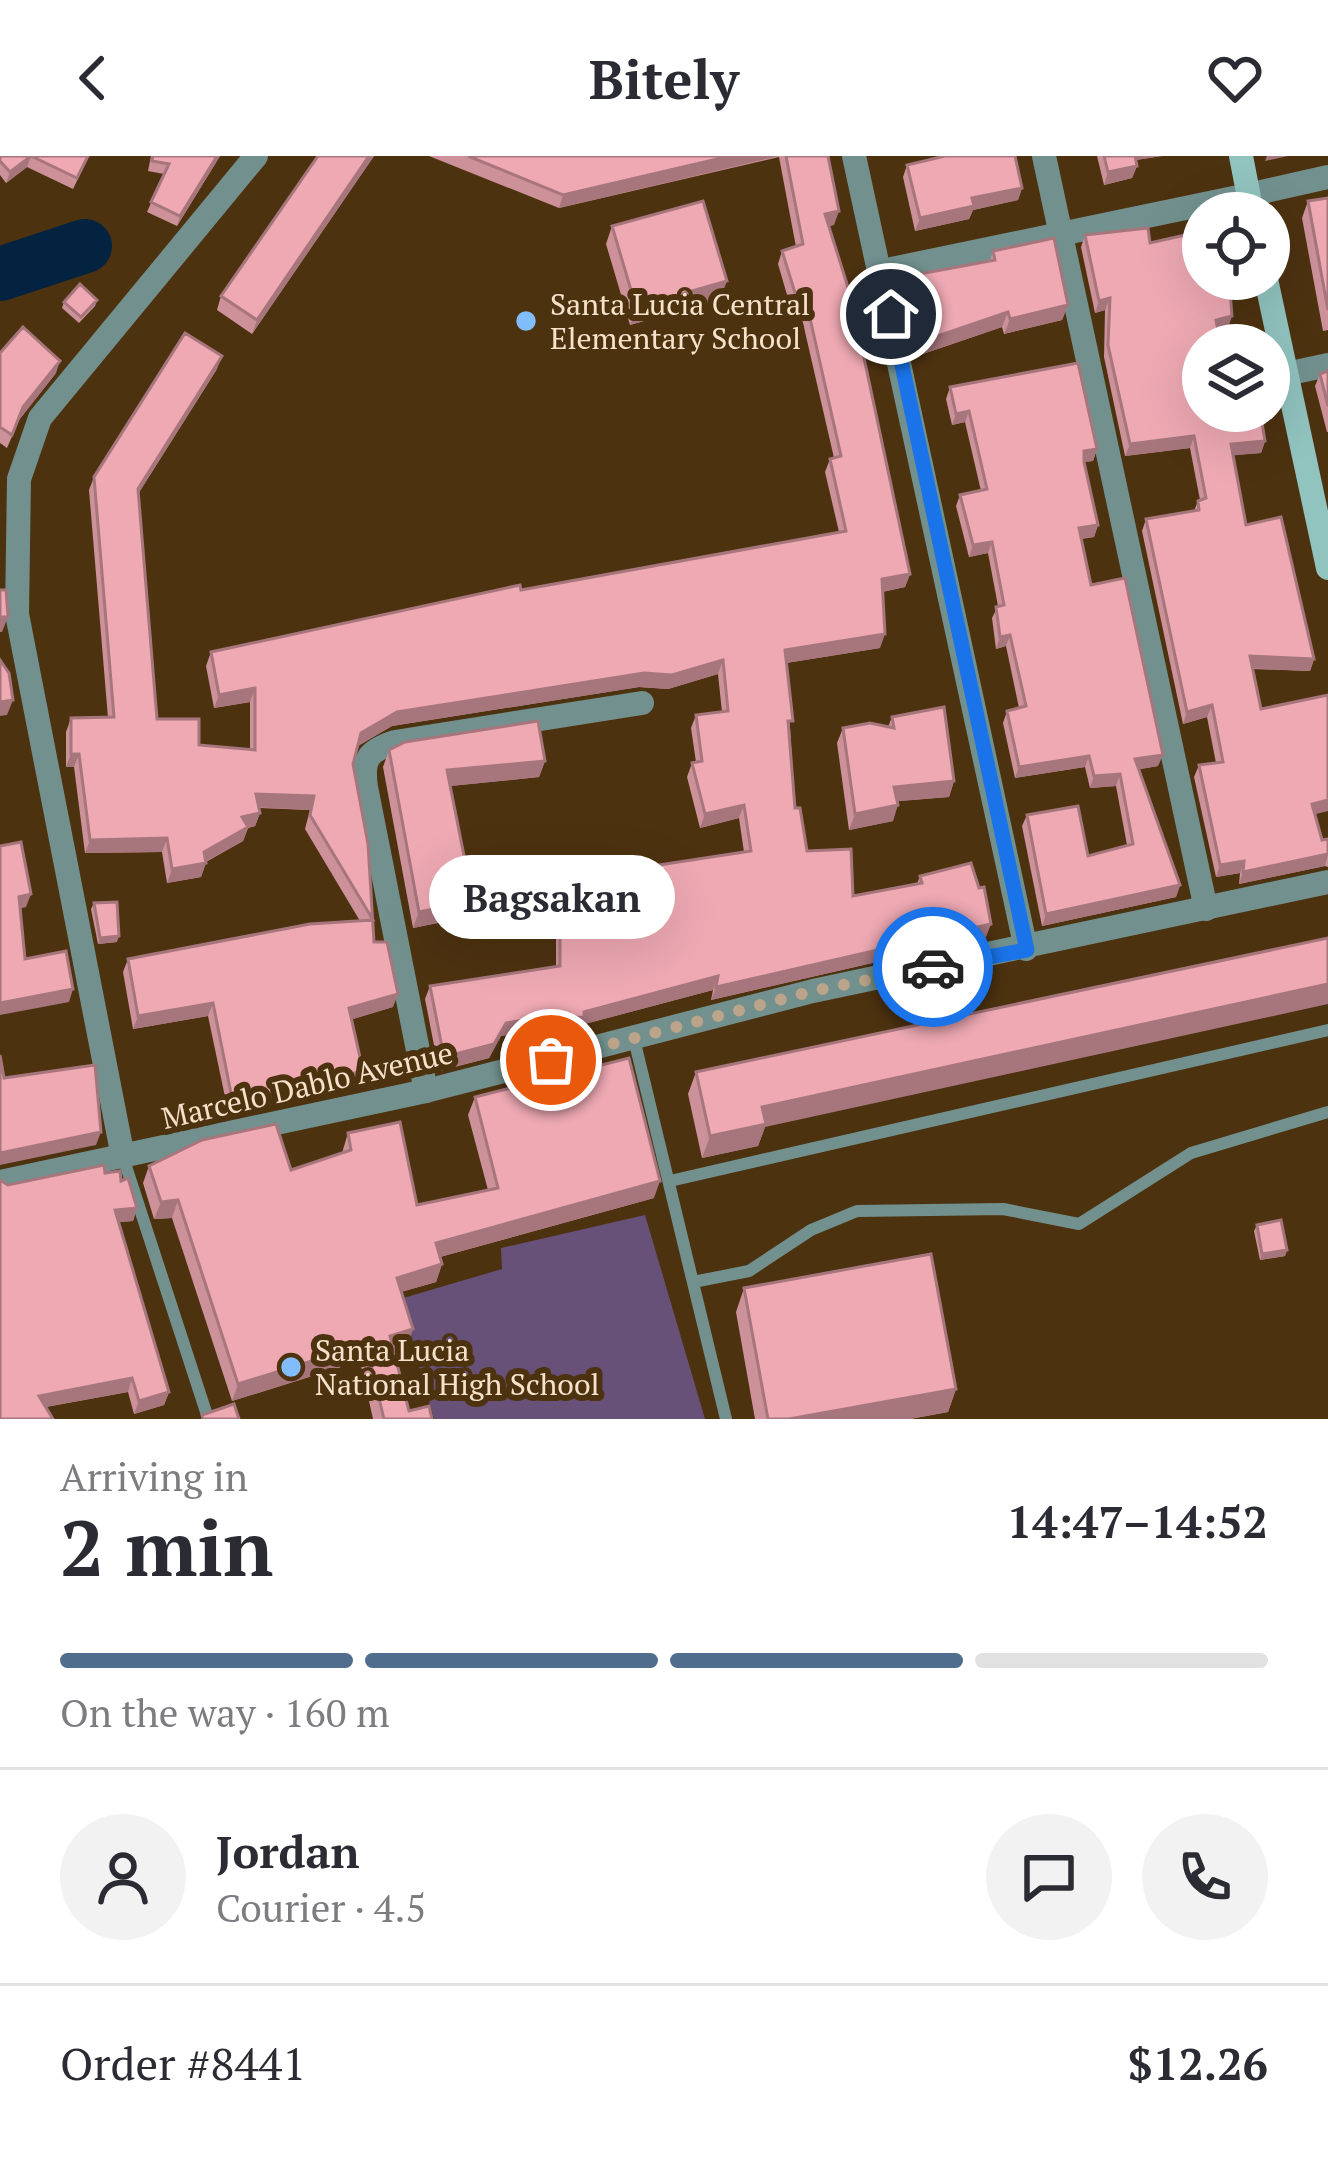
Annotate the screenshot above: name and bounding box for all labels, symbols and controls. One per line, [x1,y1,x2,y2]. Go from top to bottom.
text: Bitely [589,43,739,114]
icon: back [60,45,126,111]
icon: heart [1202,45,1268,111]
map controls [1182,192,1290,432]
button: locate [1182,192,1290,300]
pin [840,263,942,365]
icon: home [858,281,924,347]
place label: Santa Lucia Central Elementary School [550,284,810,358]
marker: Santa Lucia Central Elementary School [513,308,539,334]
button: layers [1182,324,1290,432]
callout: Bagsakan [428,856,674,940]
text: Bagsakan [463,871,641,923]
courier [873,907,993,1027]
icon: car [900,934,966,1000]
pin [500,1009,602,1111]
icon: bag [518,1027,584,1093]
street label: Marcelo Dablo Avenue [158,1032,456,1138]
place label: Santa Lucia National High School [315,1330,600,1404]
marker: Santa Lucia National High School [278,1354,304,1380]
text: Arriving in [60,1450,248,1502]
text: 14:47–14:52 [1007,1491,1268,1551]
text: 2 min [60,1495,273,1598]
text: On the way · 160 m [60,1686,390,1738]
button: person [60,1814,186,1940]
button: chat [986,1814,1112,1940]
button: phone [1142,1814,1268,1940]
text: Jordan [216,1821,360,1881]
text: Courier · 4.5 [216,1881,426,1933]
text: Order #8441 [60,2033,306,2093]
text: $12.26 [1128,2033,1268,2093]

